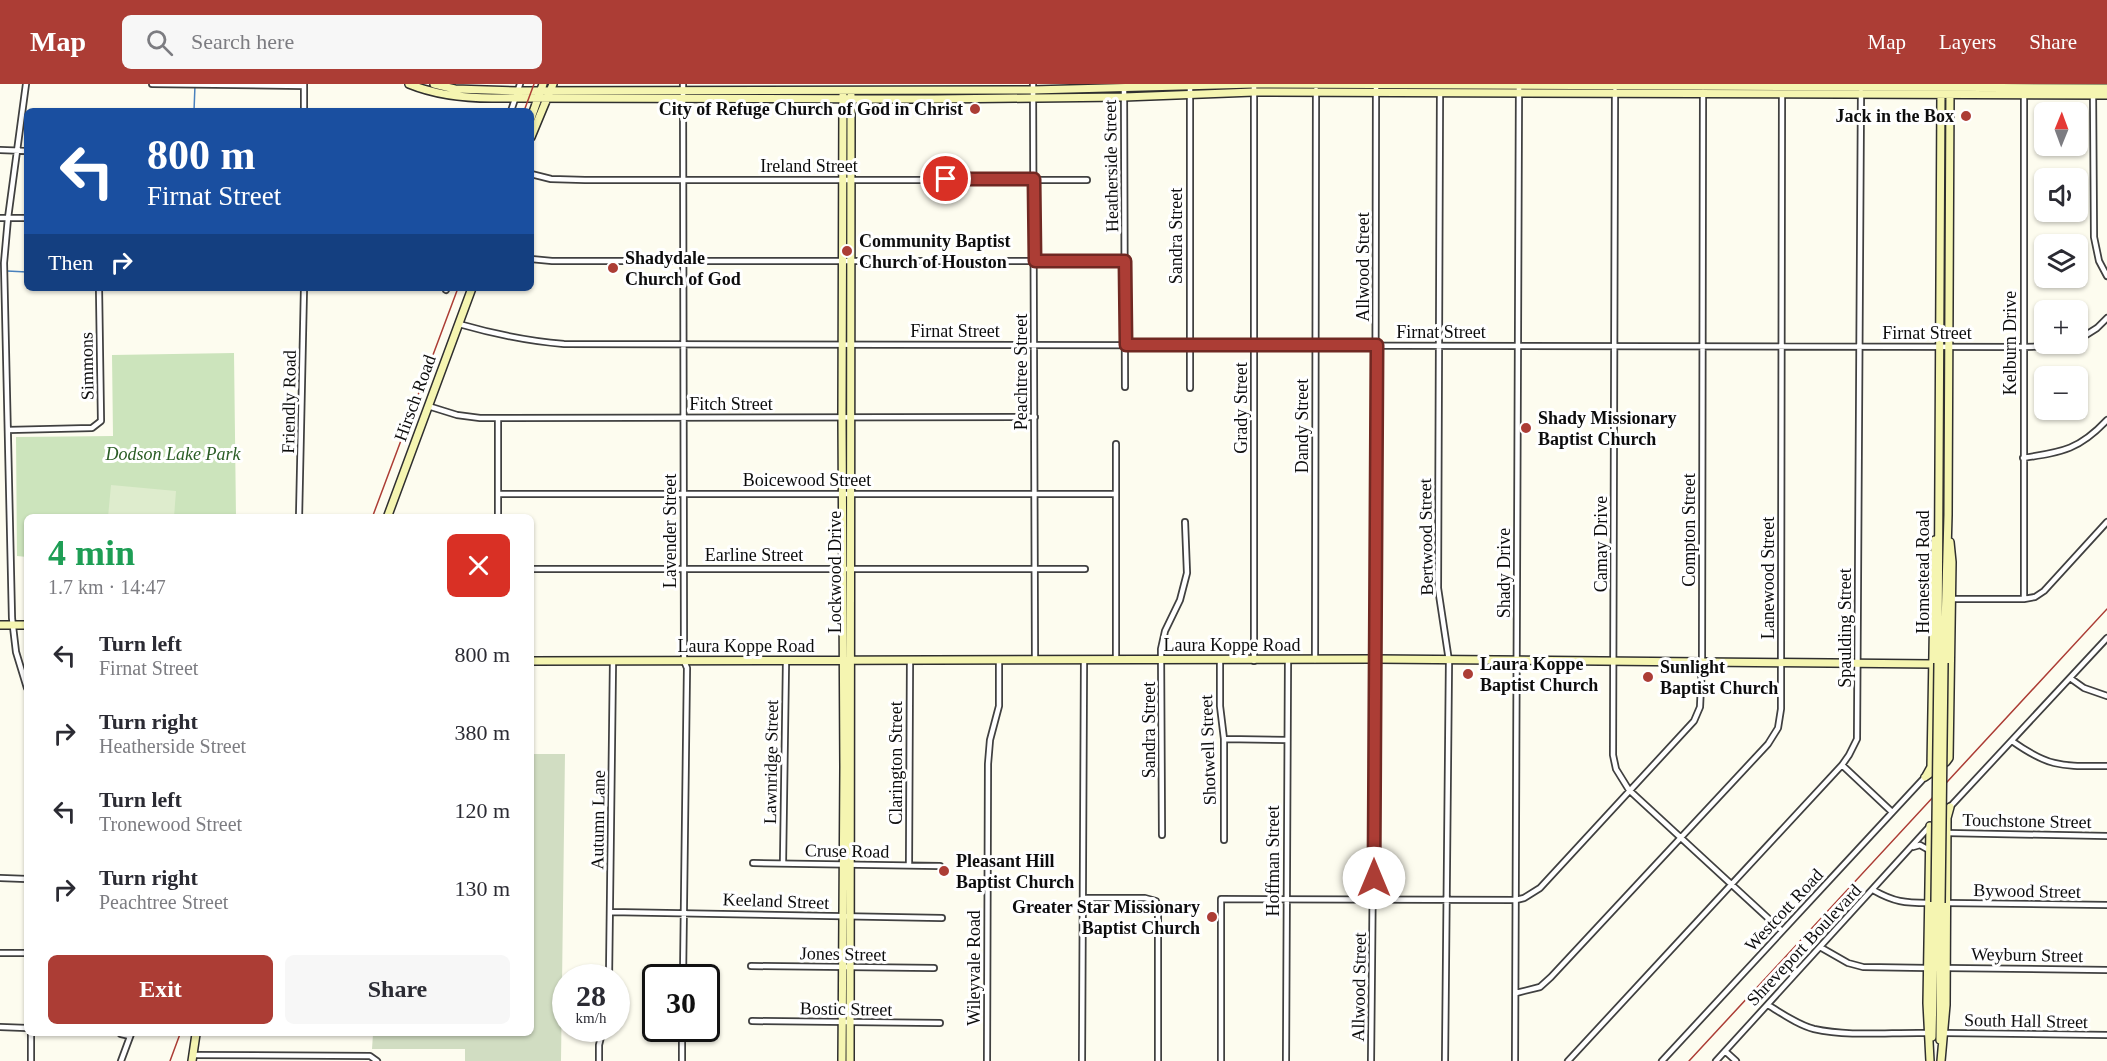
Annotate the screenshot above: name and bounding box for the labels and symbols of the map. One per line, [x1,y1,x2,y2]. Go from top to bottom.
place label: City of Refuge Church of God in Christ [659,99,963,119]
street label: Heatherside Street [1100,100,1122,232]
marker: City of Refuge Church of God in Christ [968,102,982,116]
north arrow [2034,102,2088,156]
place label: Jack in the Box [1835,106,1954,126]
marker: Jack in the Box [1959,109,1973,123]
pin [920,153,971,204]
street label: Ireland Street [760,156,858,176]
street label: Sandra Street [1166,188,1186,284]
street label: Allwood Street [1353,212,1373,322]
place label: Community Baptist Church of Houston [859,231,1011,272]
marker: Community Baptist Church of Houston [840,244,854,258]
place label: Shadydale Church of God [625,248,741,289]
marker: Shadydale Church of God [606,261,620,275]
street label: Kelburn Drive [2000,291,2020,395]
street label: Peachtree Street [1011,314,1031,430]
street label: Firnat Street [910,321,1000,341]
street label: Firnat Street [1396,322,1486,342]
street label: Firnat Street [1882,323,1972,343]
street label: Simmons [76,332,98,400]
street label: Friendly Road [278,350,300,454]
street label: Hirsch Road [390,352,440,444]
street label: Grady Street [1231,362,1251,454]
street label: Dandy Street [1292,379,1312,473]
street label: Fitch Street [689,394,773,414]
place label: Shady Missionary Baptist Church [1538,408,1677,449]
marker: Shady Missionary Baptist Church [1519,421,1533,435]
park label: Dodson Lake Park [105,444,242,464]
street label: Boicewood Street [743,470,871,490]
street label: Compton Street [1679,473,1699,587]
street label: Lavender Street [660,474,680,588]
street label: Bertwood Street [1415,478,1437,596]
street label: Camay Drive [1591,496,1611,592]
street label: Homestead Road [1913,510,1933,634]
street label: Lockwood Drive [825,511,845,633]
street label: Lanewood Street [1758,517,1778,639]
street label: Shady Drive [1494,528,1514,618]
street label: Earline Street [705,545,803,565]
street label: Spaulding Street [1835,568,1855,688]
street label: Laura Koppe Road [1164,635,1300,655]
street label: Laura Koppe Road [678,636,814,656]
place label: Laura Koppe Baptist Church [1480,654,1598,695]
place label: Sunlight Baptist Church [1660,657,1778,698]
marker: Laura Koppe Baptist Church [1461,667,1475,681]
marker: Sunlight Baptist Church [1641,670,1655,684]
street label: Sandra Street [1139,682,1159,778]
street label: Shotwell Street [1196,694,1220,806]
street label: Lawnridge Street [760,700,782,824]
street label: Clarington Street [886,701,906,825]
street label: Autumn Lane [587,770,609,870]
street label: Hoffman Street [1263,805,1283,917]
street label: Touchstone Street [1962,810,2092,832]
street label: Cruse Road [805,840,889,862]
position arrow [1342,846,1406,910]
place label: Pleasant Hill Baptist Church [956,851,1074,892]
marker: Pleasant Hill Baptist Church [937,864,951,878]
street label: Westcott Road [1741,865,1827,955]
street label: Shreveport Boulevard [1743,880,1865,1010]
street label: Bywood Street [1973,880,2081,902]
street label: Keeland Street [722,889,830,913]
place label: Greater Star Missionary Baptist Church [1012,897,1200,938]
street label: Wileyvale Road [964,910,984,1026]
marker: Greater Star Missionary Baptist Church [1205,910,1219,924]
street label: Allwood Street [1348,932,1370,1042]
street label: Jones Street [800,943,886,965]
street label: Weyburn Street [1971,944,2083,966]
speed limit sign: 30 [642,964,720,1042]
street label: Bostic Street [800,998,892,1020]
street label: South Hall Street [1964,1010,2088,1032]

